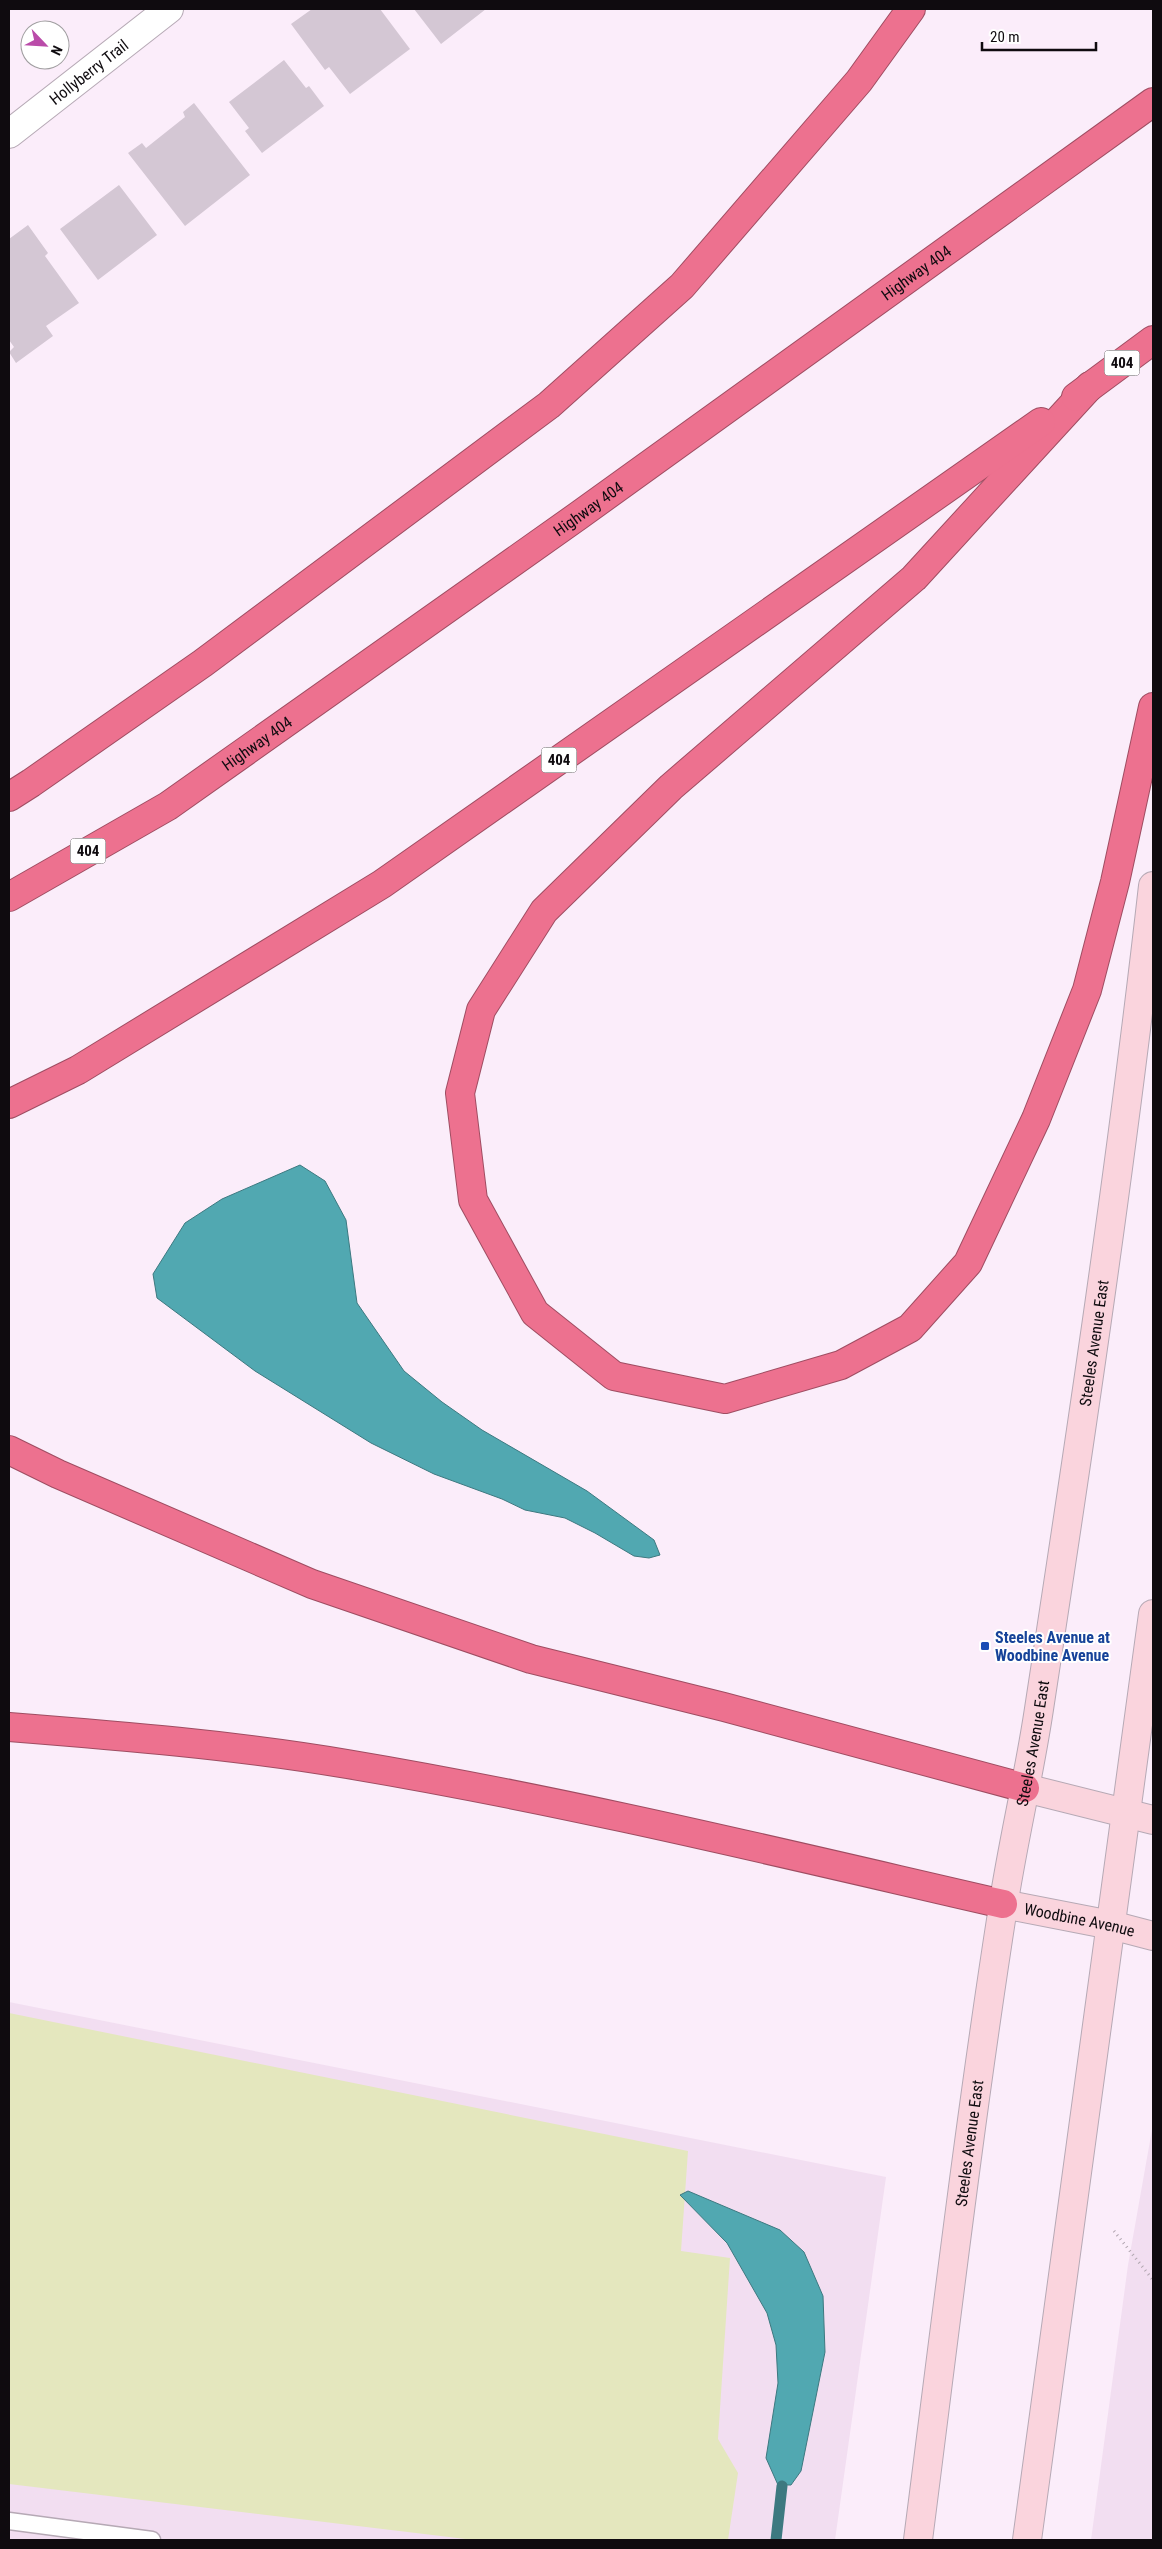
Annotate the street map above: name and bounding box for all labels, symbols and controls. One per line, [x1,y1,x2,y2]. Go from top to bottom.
north arrow [20,20,70,70]
scale bar [982,20,1096,52]
text: 20 m [990,28,1020,46]
street label: Hollyberry Trail [46,36,132,109]
text: N [48,43,66,58]
street label: Highway 404 [878,241,955,304]
road number: 404 [1104,350,1140,376]
street label: Highway 404 [550,478,627,540]
street label: Highway 404 [218,712,296,775]
road number: 404 [542,748,576,772]
road number: 404 [70,838,106,864]
street label: Steeles Avenue East [1076,1278,1113,1408]
place label: Steeles Avenue at Woodbine Avenue [995,1628,1110,1665]
marker: Steeles Avenue at Woodbine Avenue [979,1640,991,1652]
street label: Steeles Avenue East [1013,1679,1053,1808]
street label: Woodbine Avenue [1022,1899,1137,1941]
street label: Steeles Avenue East [952,2079,987,2208]

